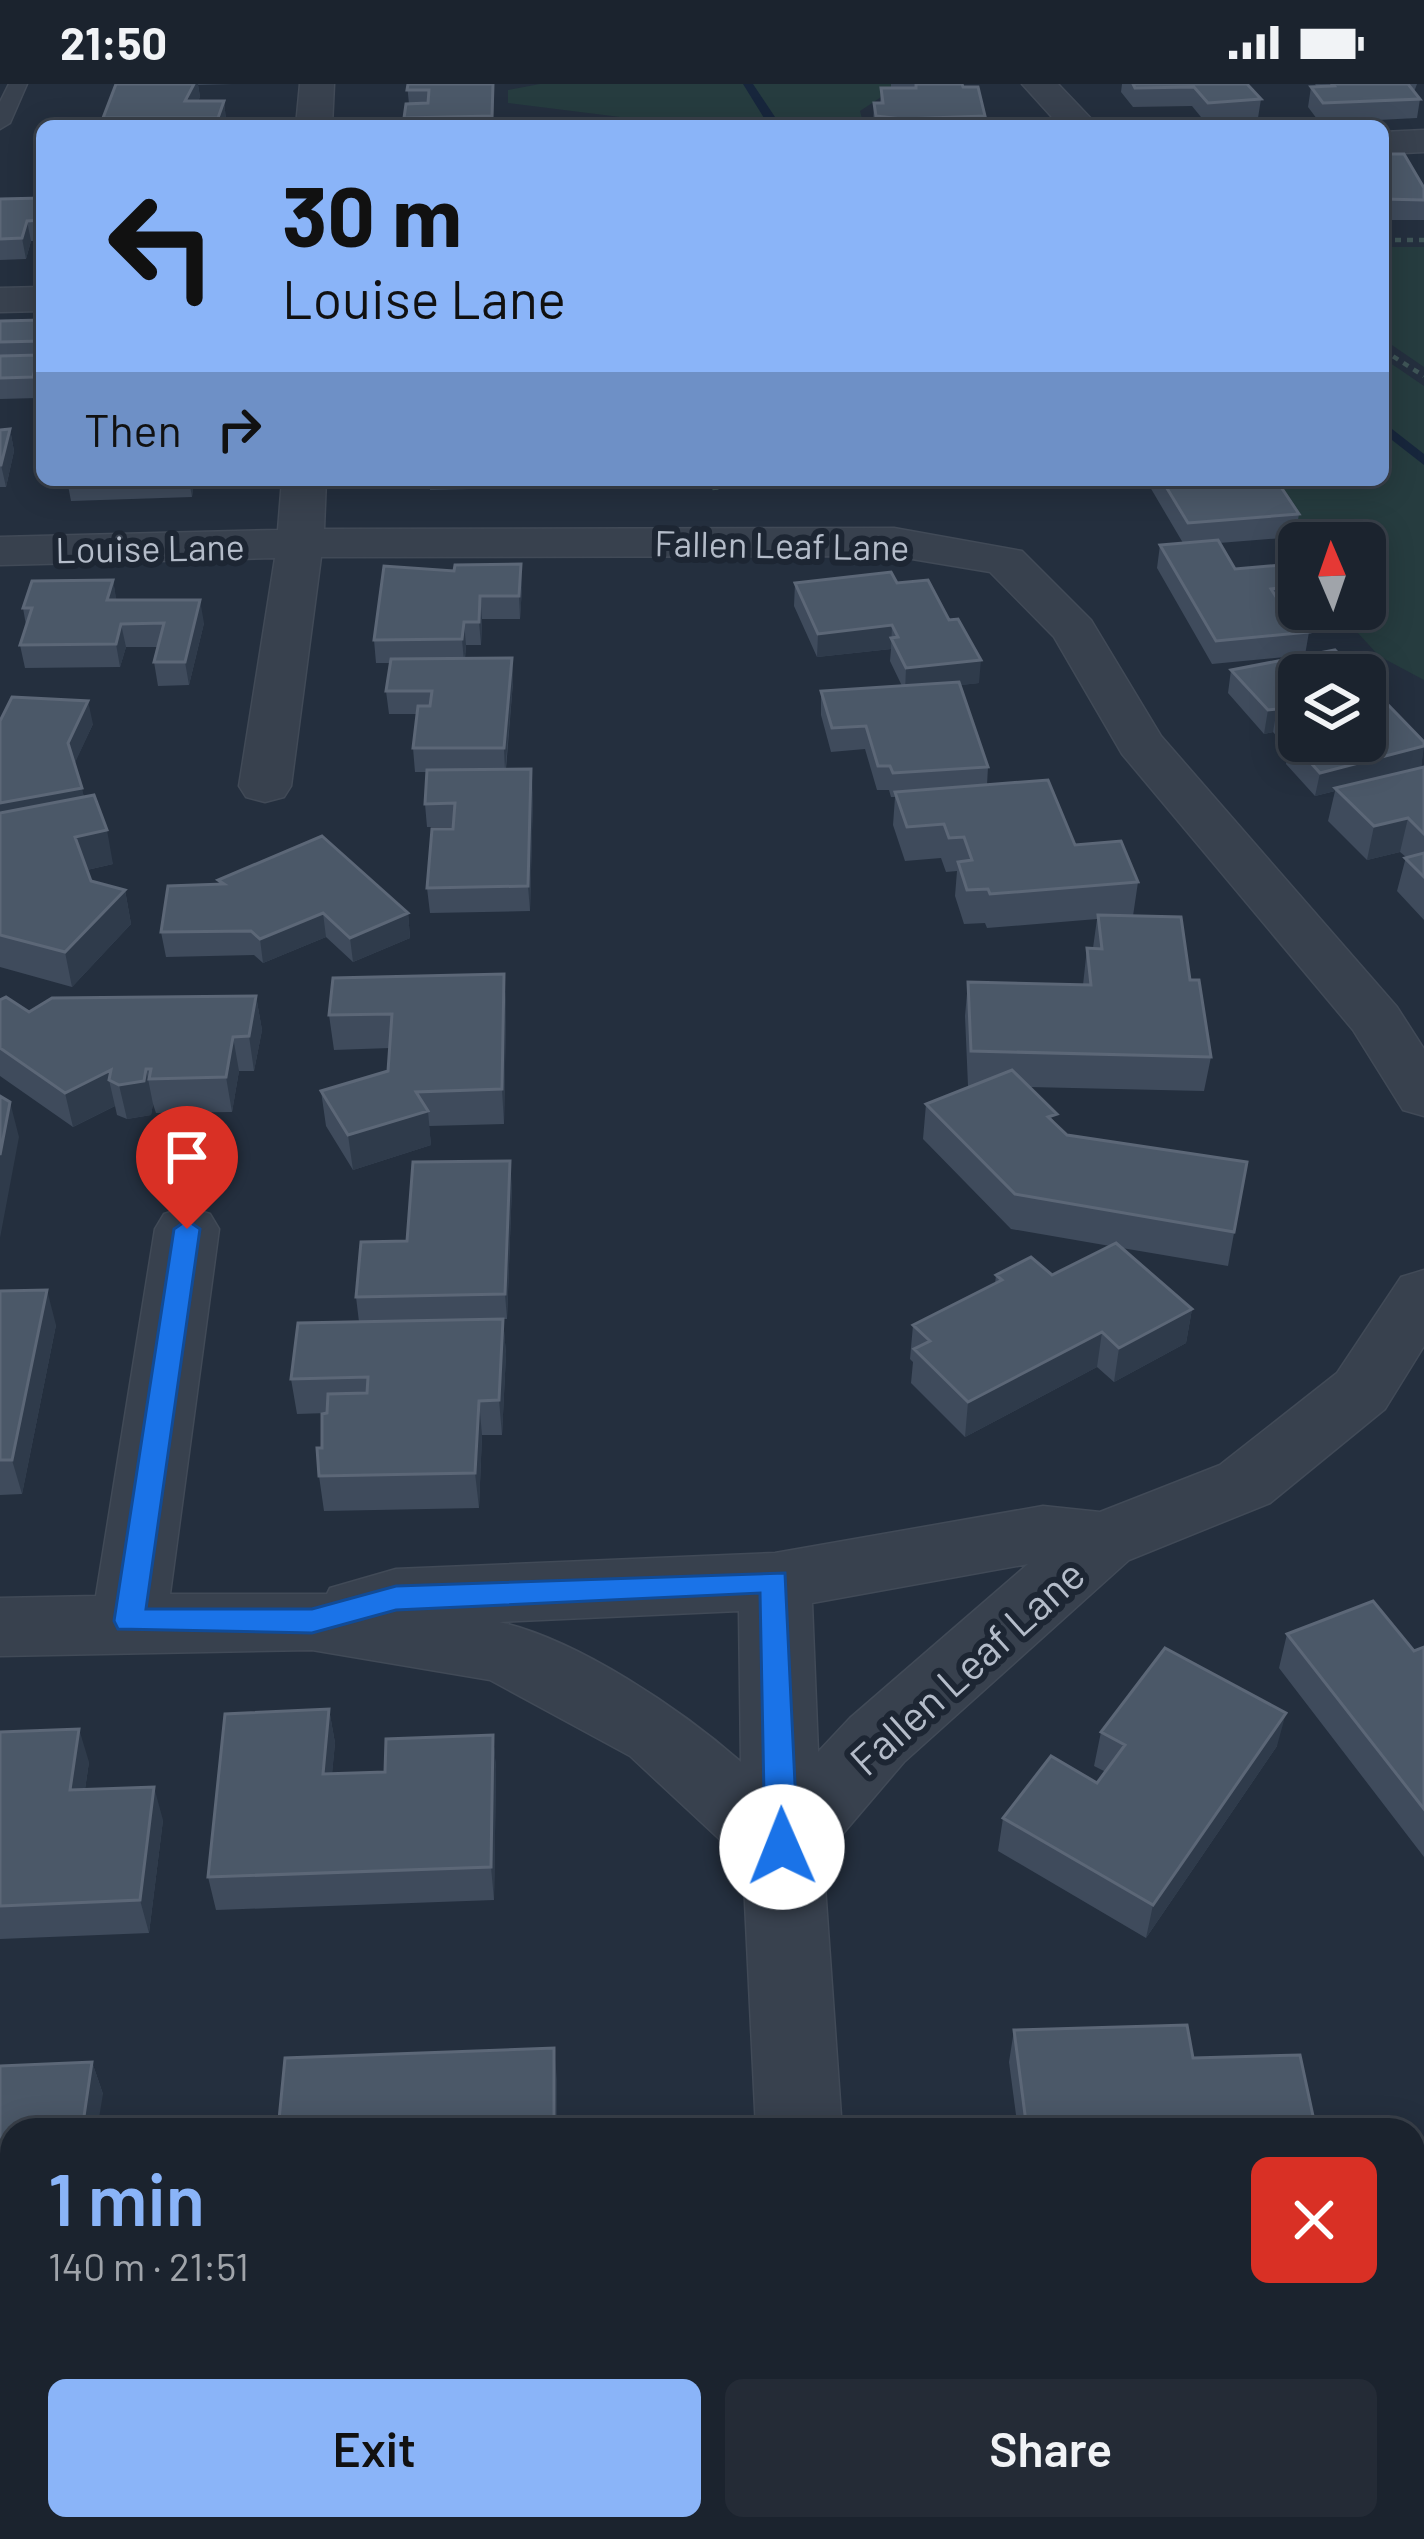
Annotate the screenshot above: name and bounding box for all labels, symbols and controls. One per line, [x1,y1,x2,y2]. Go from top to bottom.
text: 21:50 [60,15,167,69]
text: 30 m [282,163,462,264]
icon: left [84,168,240,324]
text: Louise Lane [282,265,566,330]
icon: right [206,396,272,462]
text: Then [84,402,182,456]
street label: Fallen Leaf Lane [654,520,910,568]
north arrow [1278,522,1386,630]
map controls [1278,522,1386,762]
street label: Louise Lane [55,524,245,570]
button: layers [1278,654,1386,762]
pin [136,1106,238,1229]
icon: arrive [154,1124,220,1190]
street label: Fallen Leaf Lane [839,1548,1093,1784]
position arrow [719,1784,845,1910]
text: 1 min [48,2154,205,2240]
button: close [1251,2157,1377,2283]
text: 140 m · 21:51 [48,2242,249,2289]
button: Exit [48,2379,701,2517]
button: Share [725,2379,1377,2517]

